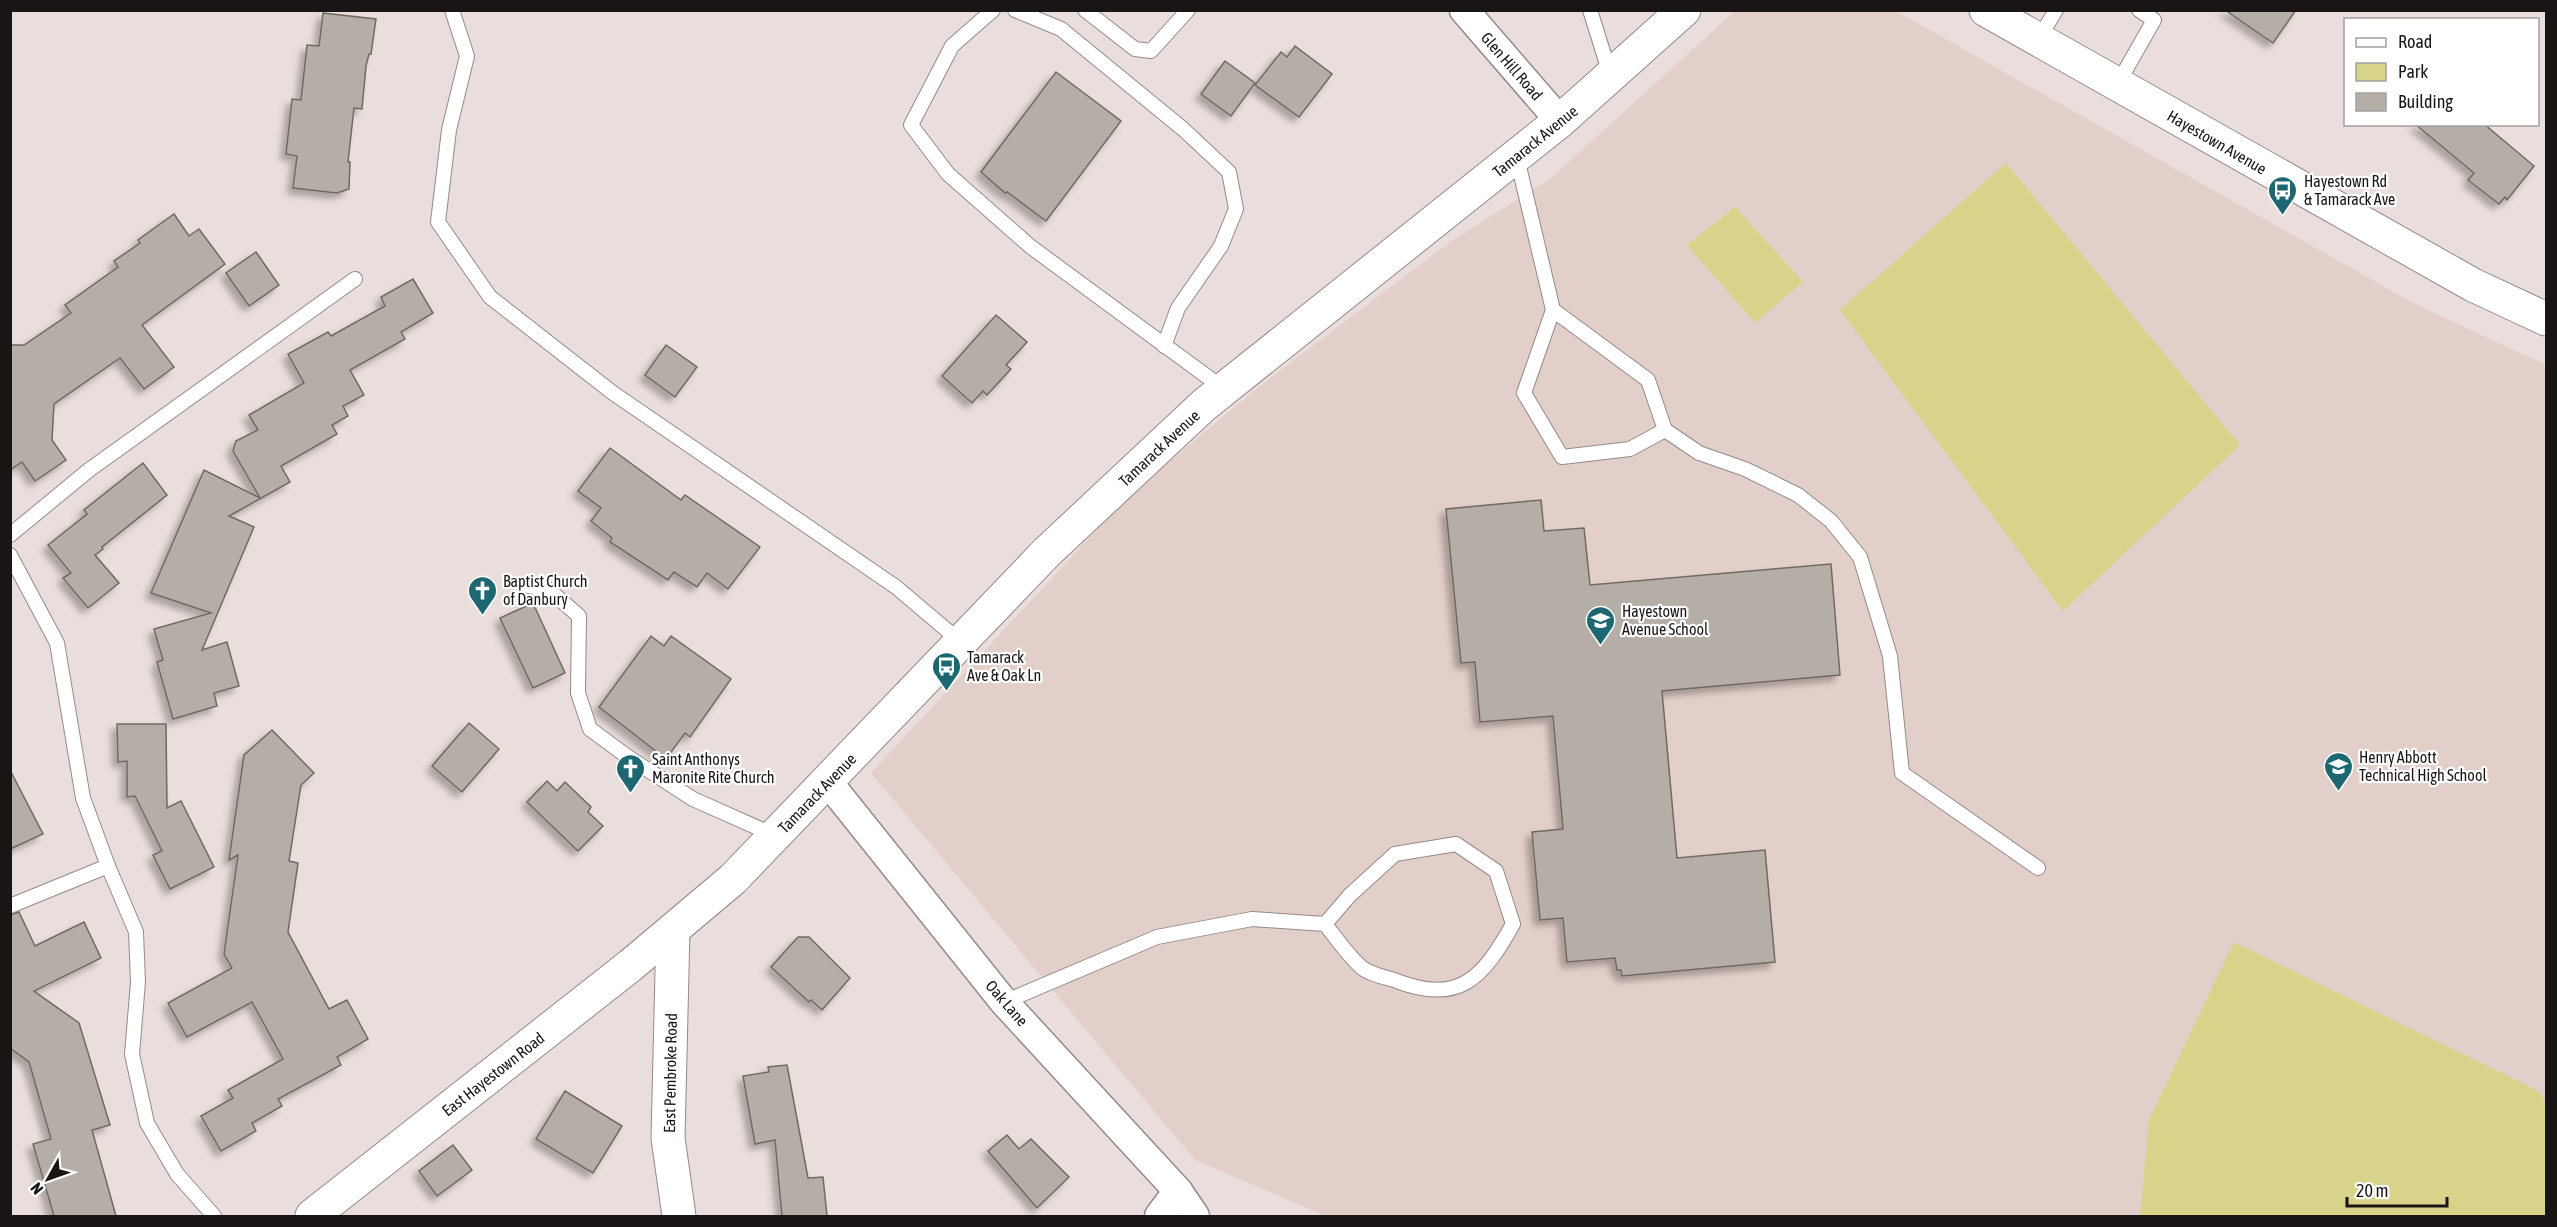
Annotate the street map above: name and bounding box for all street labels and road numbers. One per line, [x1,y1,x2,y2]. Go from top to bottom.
street label: Glen Hill Road [1478,28,1546,104]
street label: Tamarack Avenue [1489,101,1581,181]
street label: Hayestown Avenue [2164,106,2270,179]
street label: Tamarack Avenue [1115,406,1203,490]
street label: Tamarack Avenue [775,749,859,837]
street label: Oak Lane [982,976,1032,1030]
street label: East Pembroke Road [660,1013,680,1133]
street label: East Hayestown Road [438,1029,548,1120]

